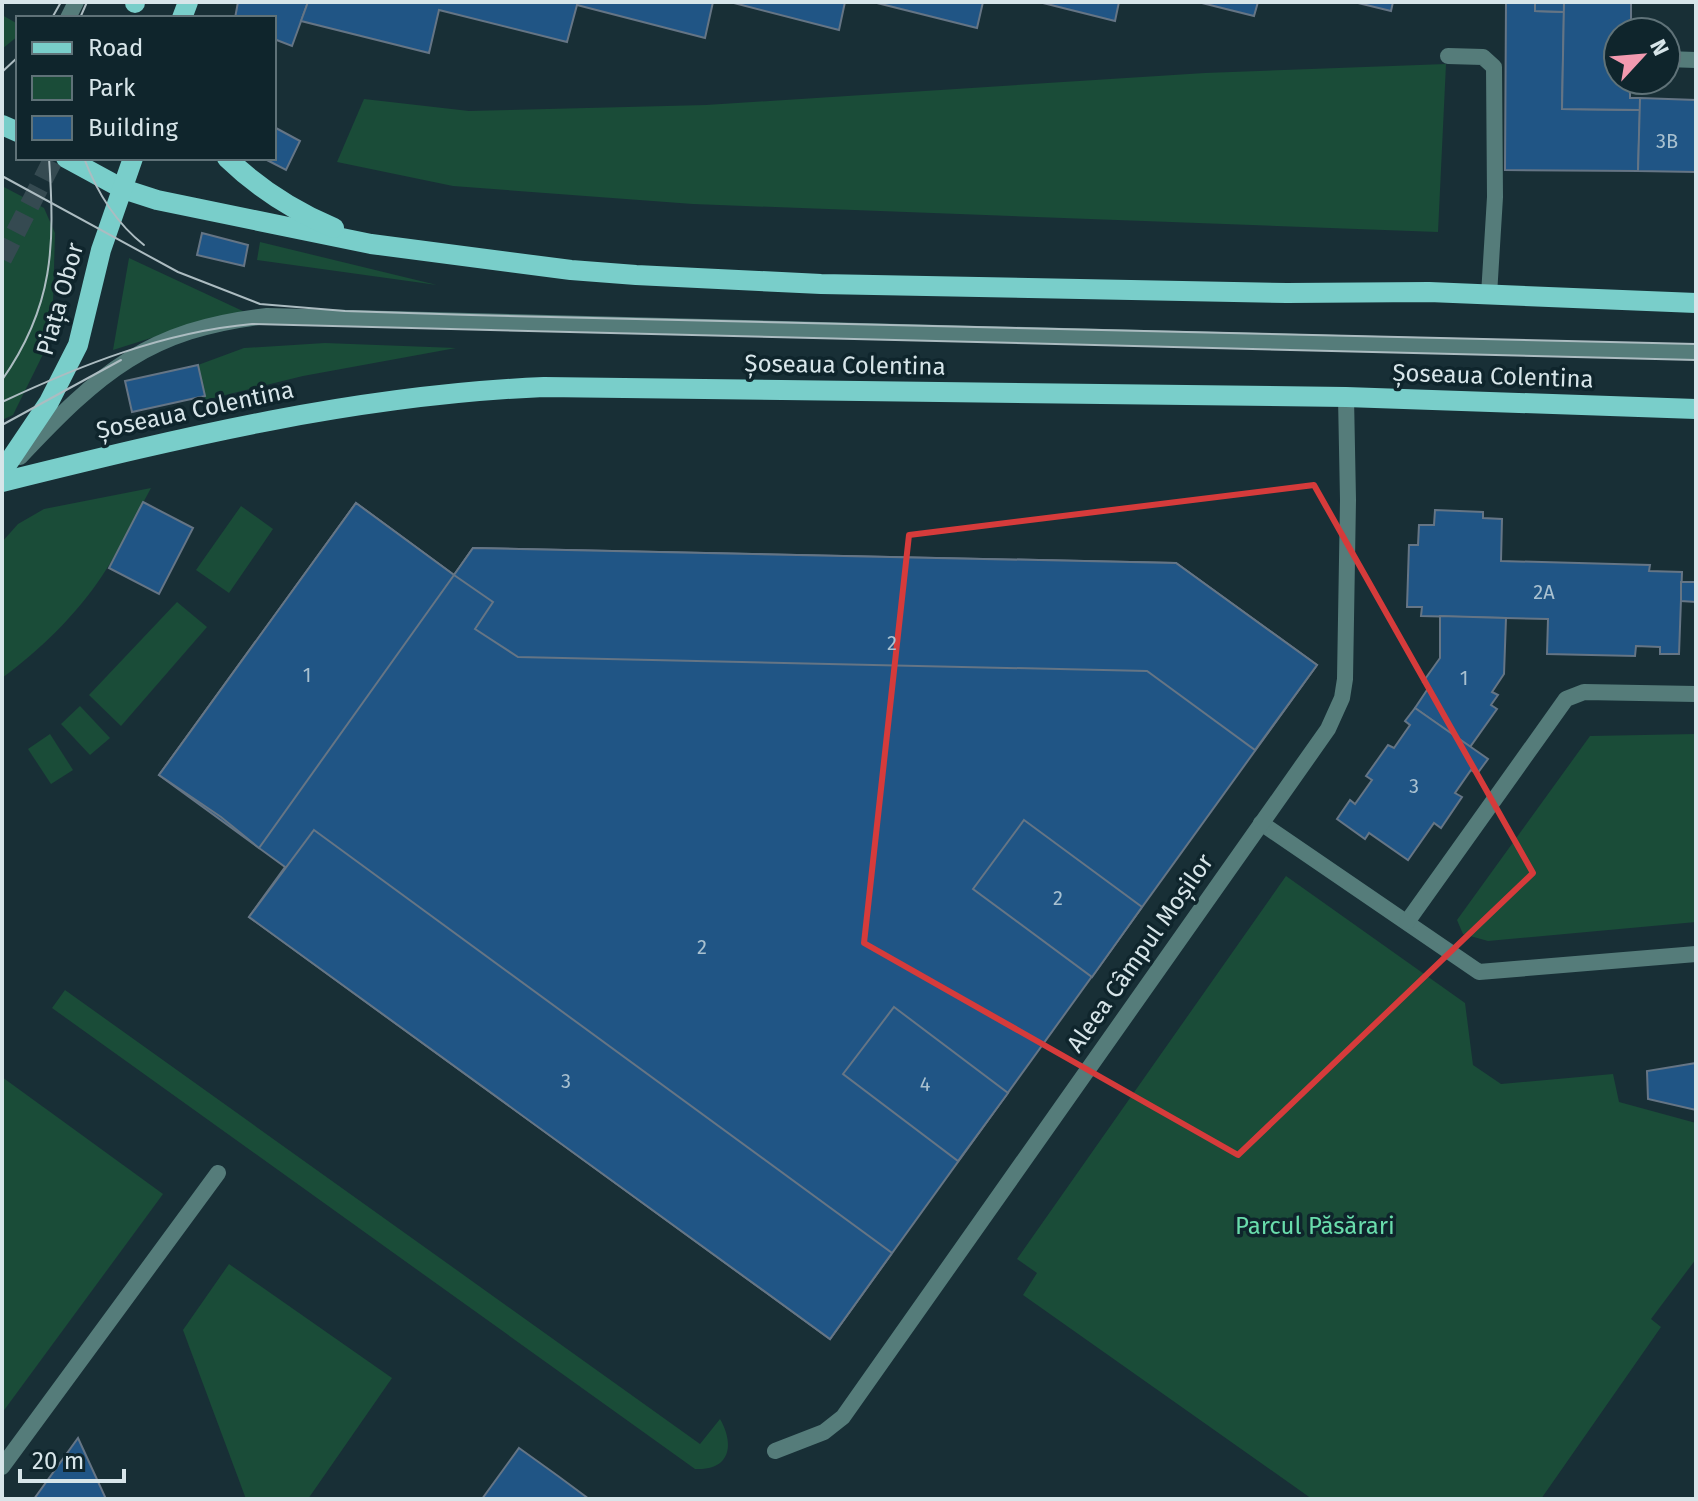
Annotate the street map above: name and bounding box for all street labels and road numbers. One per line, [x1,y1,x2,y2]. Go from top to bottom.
street label: Piața Obor [31,239,91,359]
street label: Șoseaua Colentina [744,349,946,382]
street label: Șoseaua Colentina [1392,358,1594,395]
street label: Șoseaua Colentina [94,375,297,446]
street label: Aleea Câmpul Moșilor [1061,848,1220,1058]

